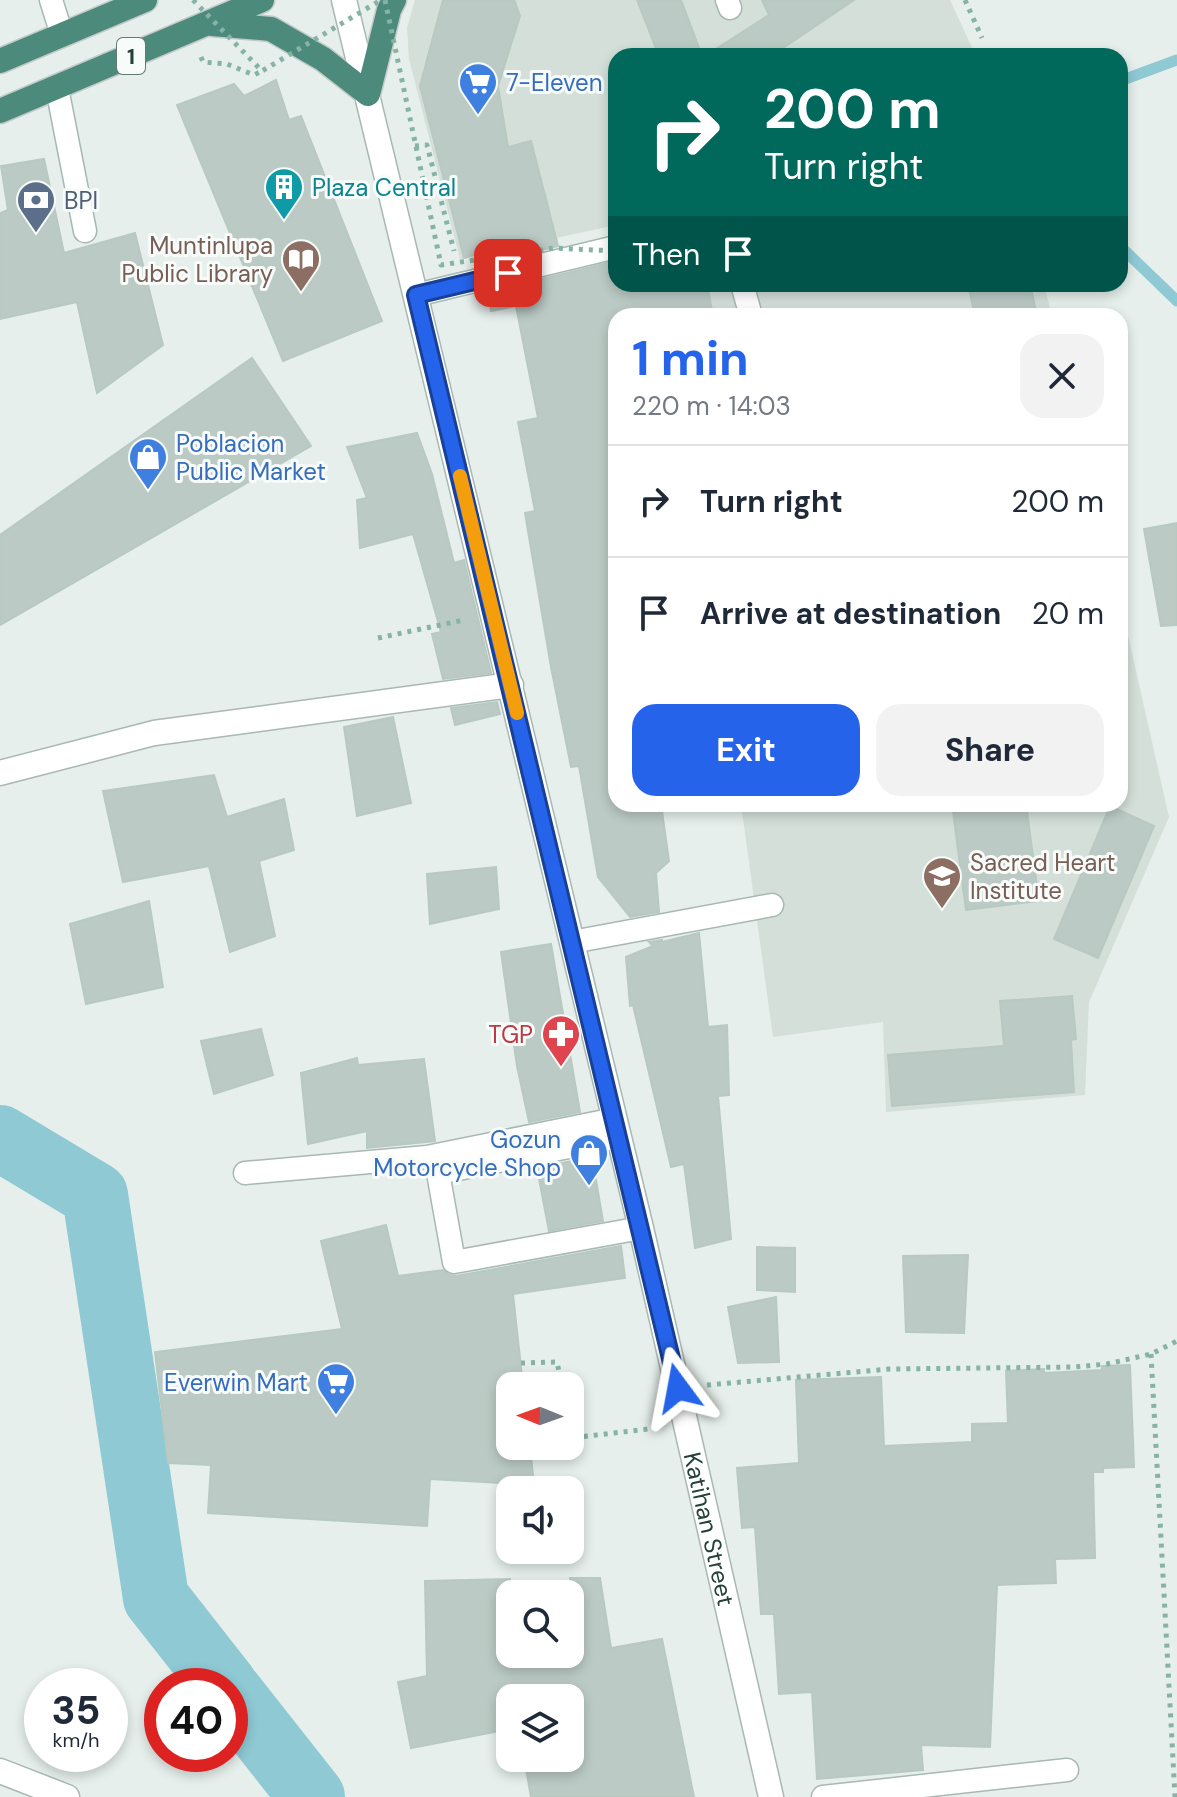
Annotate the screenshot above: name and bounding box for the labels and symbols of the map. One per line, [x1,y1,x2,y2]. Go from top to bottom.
road number: 1 [117,38,145,74]
supermarket icon: 7-Eleven [457,61,499,116]
place label: 7-Eleven [506,67,603,98]
building icon: Plaza Central [263,166,305,221]
place label: Plaza Central [312,172,456,203]
bank icon: BPI [15,179,57,234]
place label: BPI [64,185,98,216]
place label: Muntinlupa Public Library [121,230,273,289]
library icon: Muntinlupa Public Library [280,238,322,293]
pin [474,239,542,307]
place label: Poblacion Public Market [176,428,326,487]
shop icon: Poblacion Public Market [127,436,169,491]
place label: Sacred Heart Institute [970,847,1116,906]
school or university icon: Sacred Heart Institute [921,855,963,910]
pharmacy icon: TGP [540,1013,582,1068]
place label: TGP [488,1019,533,1050]
place label: Gozun Motorcycle Shop [373,1124,561,1183]
shop icon: Gozun Motorcycle Shop [568,1132,610,1187]
position arrow [636,1346,720,1430]
supermarket icon: Everwin Mart [315,1361,357,1416]
place label: Everwin Mart [164,1367,308,1398]
north arrow [496,1372,584,1460]
street label: Katihan Street [677,1449,742,1609]
speed limit sign: 40 [144,1668,248,1772]

